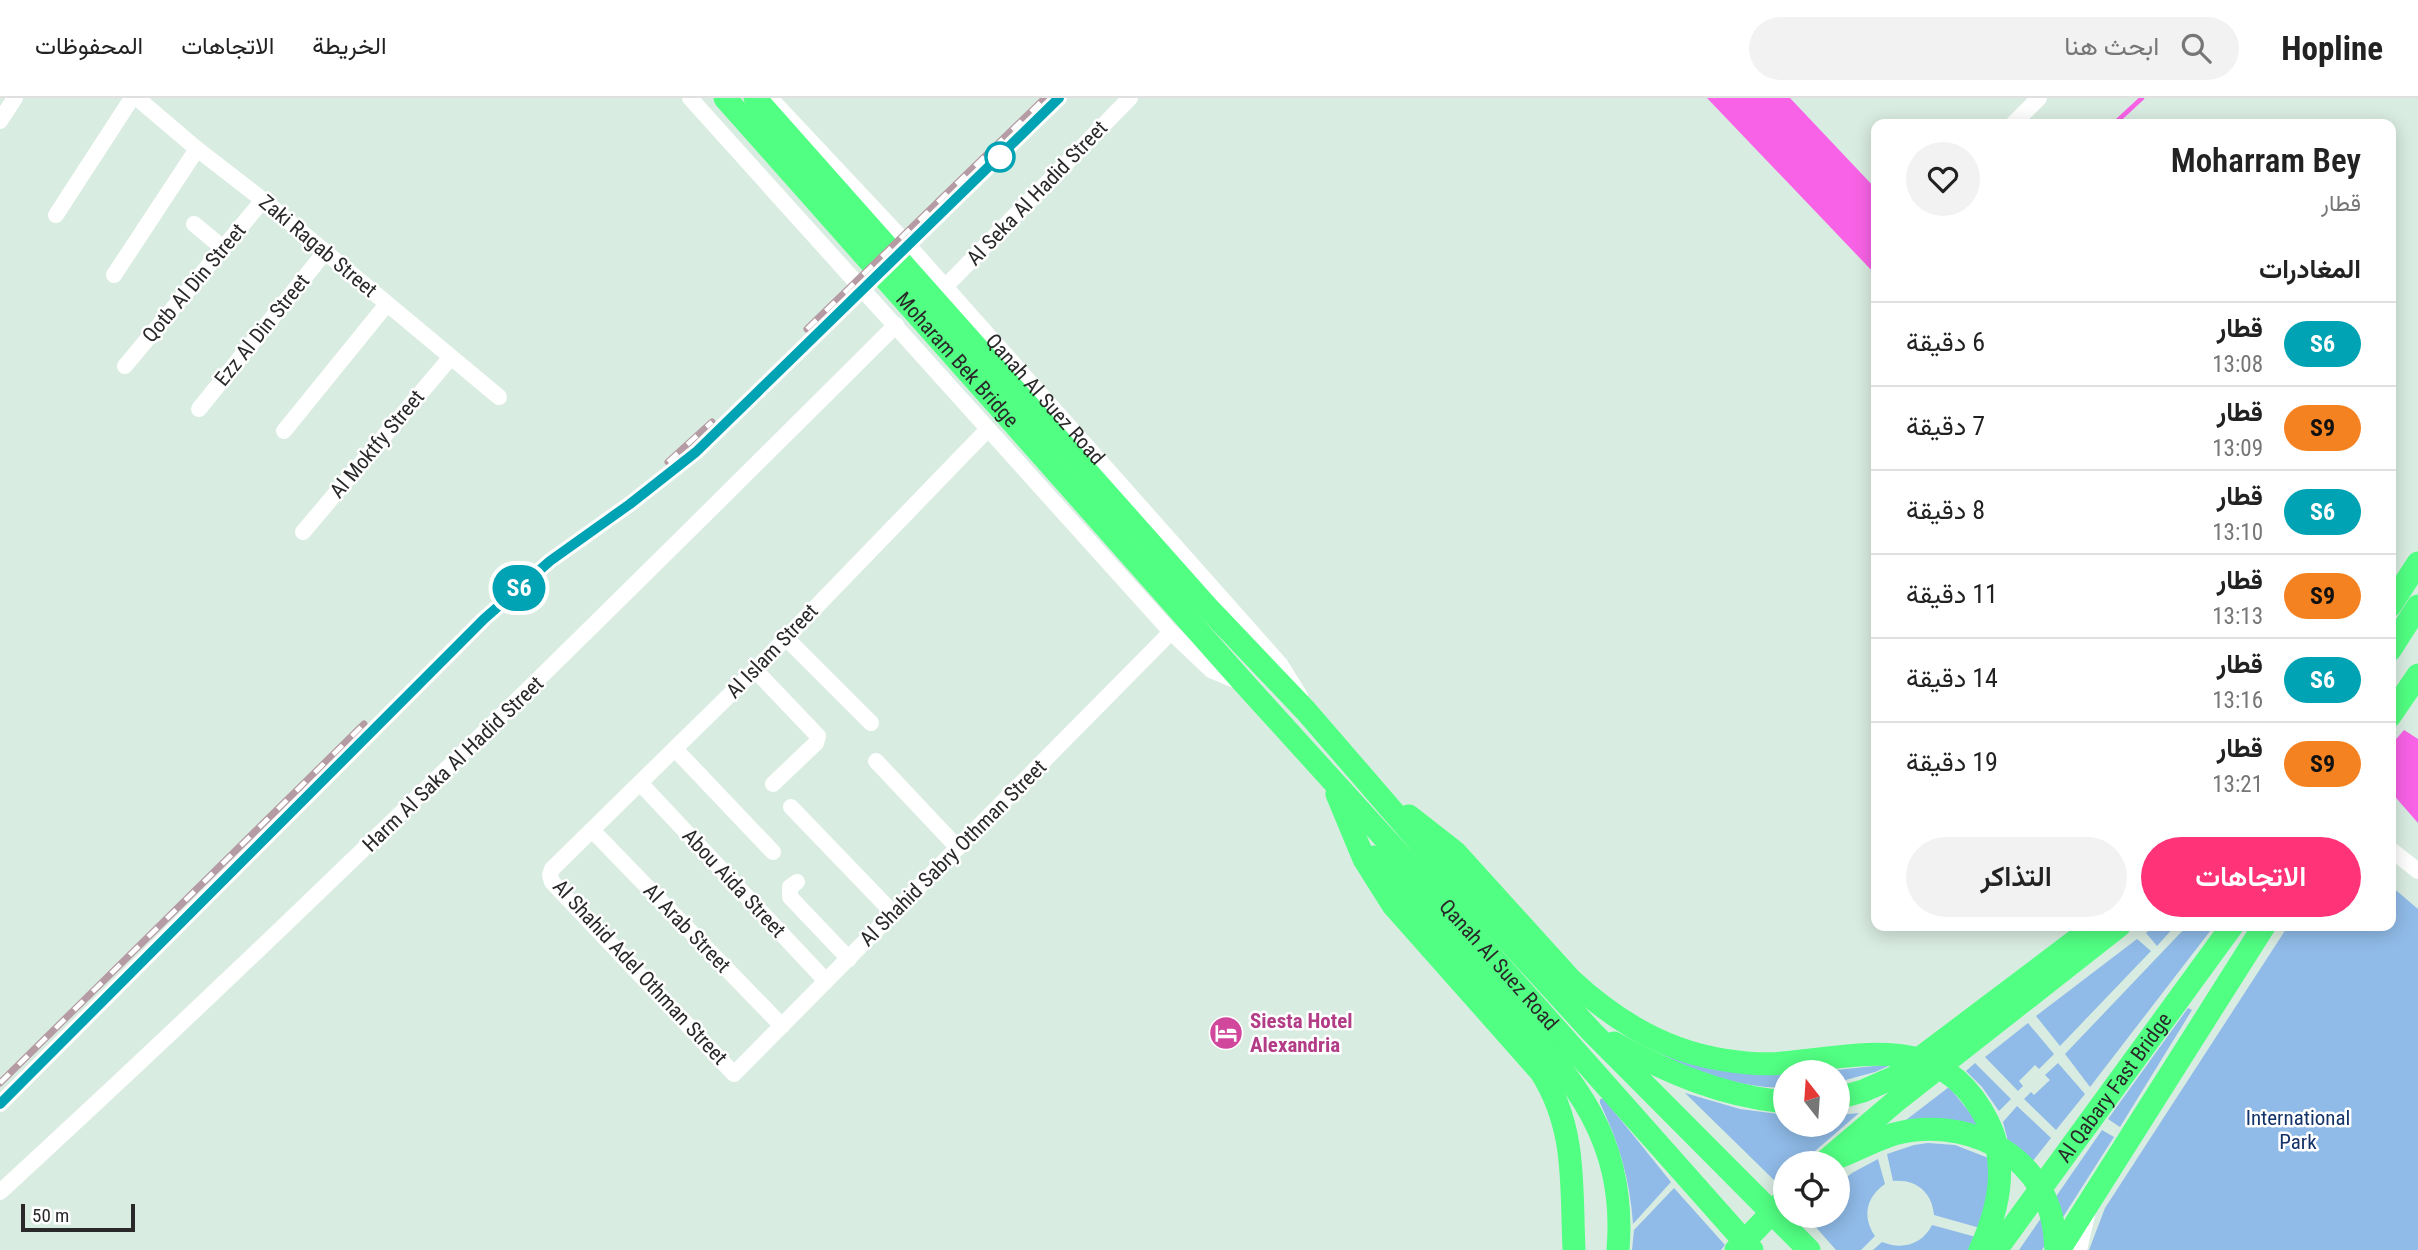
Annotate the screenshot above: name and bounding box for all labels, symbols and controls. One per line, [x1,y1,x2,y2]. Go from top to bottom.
search box [1749,17,2239,80]
icon: search [2177,29,2215,67]
text: Hopline [2281,29,2383,68]
text: ابحث هنا [2064,31,2159,61]
text: المحفوظات [35,32,143,60]
text: الاتجاهات [181,32,274,60]
text: الخريطة [312,32,387,60]
street label: Al Seka Al Hadid Street [962,116,1112,270]
text: Moharram Bey [2171,141,2361,180]
unlabelled marker [985,142,1015,172]
button: heart [1906,142,1980,216]
street label: Zaki Ragab Street [254,190,382,302]
text: قطار [2321,190,2361,217]
street label: Qotb Al Din Street [137,219,251,347]
text: المغادرات [2259,254,2361,284]
street label: Ezz Al Din Street [210,269,314,391]
street label: Moharam Bek Bridge [891,287,1024,432]
text: قطار [2217,313,2263,343]
text: 6 دقيقة [1906,327,1985,357]
street label: Qanah Al Suez Road [981,329,1109,470]
text: S6 [2310,330,2335,358]
text: 13:08 [2212,351,2263,378]
street label: Al Moktfy Street [325,385,429,503]
text: قطار [2217,397,2263,427]
text: 7 دقيقة [1906,411,1985,441]
text: S9 [2310,414,2335,442]
text: 13:09 [2212,435,2263,462]
text: قطار [2217,481,2263,511]
text: 8 دقيقة [1906,495,1985,525]
text: S6 [2310,498,2335,526]
text: 13:10 [2212,519,2263,546]
line badge: S6 [488,565,550,611]
text: قطار [2217,565,2263,595]
text: S6 [506,574,532,602]
text: 11 دقيقة [1906,579,1998,609]
text: S9 [2310,582,2335,610]
street label: Al Islam Street [721,599,823,703]
text: 13:13 [2212,603,2263,630]
text: قطار [2217,649,2263,679]
text: 14 دقيقة [1906,663,1998,693]
text: S6 [2310,666,2335,694]
street label: Harm Al Saka Al Hadid Street [358,671,548,857]
text: 13:16 [2212,687,2263,714]
text: قطار [2217,733,2263,763]
text: 19 دقيقة [1906,747,1998,777]
text: S9 [2310,750,2335,778]
street label: Al Shahid Sabry Othman Street [855,755,1051,951]
text: 13:21 [2212,771,2263,798]
street label: Abou Aida Street [678,824,790,942]
button: التذاكر [1906,837,2127,917]
button: الاتجاهات [2141,837,2361,917]
street label: Al Shahid Adel Othman Street [548,875,732,1069]
street label: Al Arab Street [639,879,735,977]
street label: Qanah Al Suez Road [1434,895,1563,1035]
street label: Al Qabary Fast Bridge [2052,1008,2177,1167]
place label: Siesta Hotel Alexandria [1250,1009,1353,1057]
hotel icon: Siesta Hotel Alexandria [1207,1014,1245,1052]
north arrow [1773,1060,1850,1138]
map controls [1773,1060,1850,1228]
park label: International Park [2246,1106,2350,1154]
button: locate [1773,1151,1850,1228]
scale bar [21,1201,135,1233]
text: 50 m [32,1204,69,1227]

